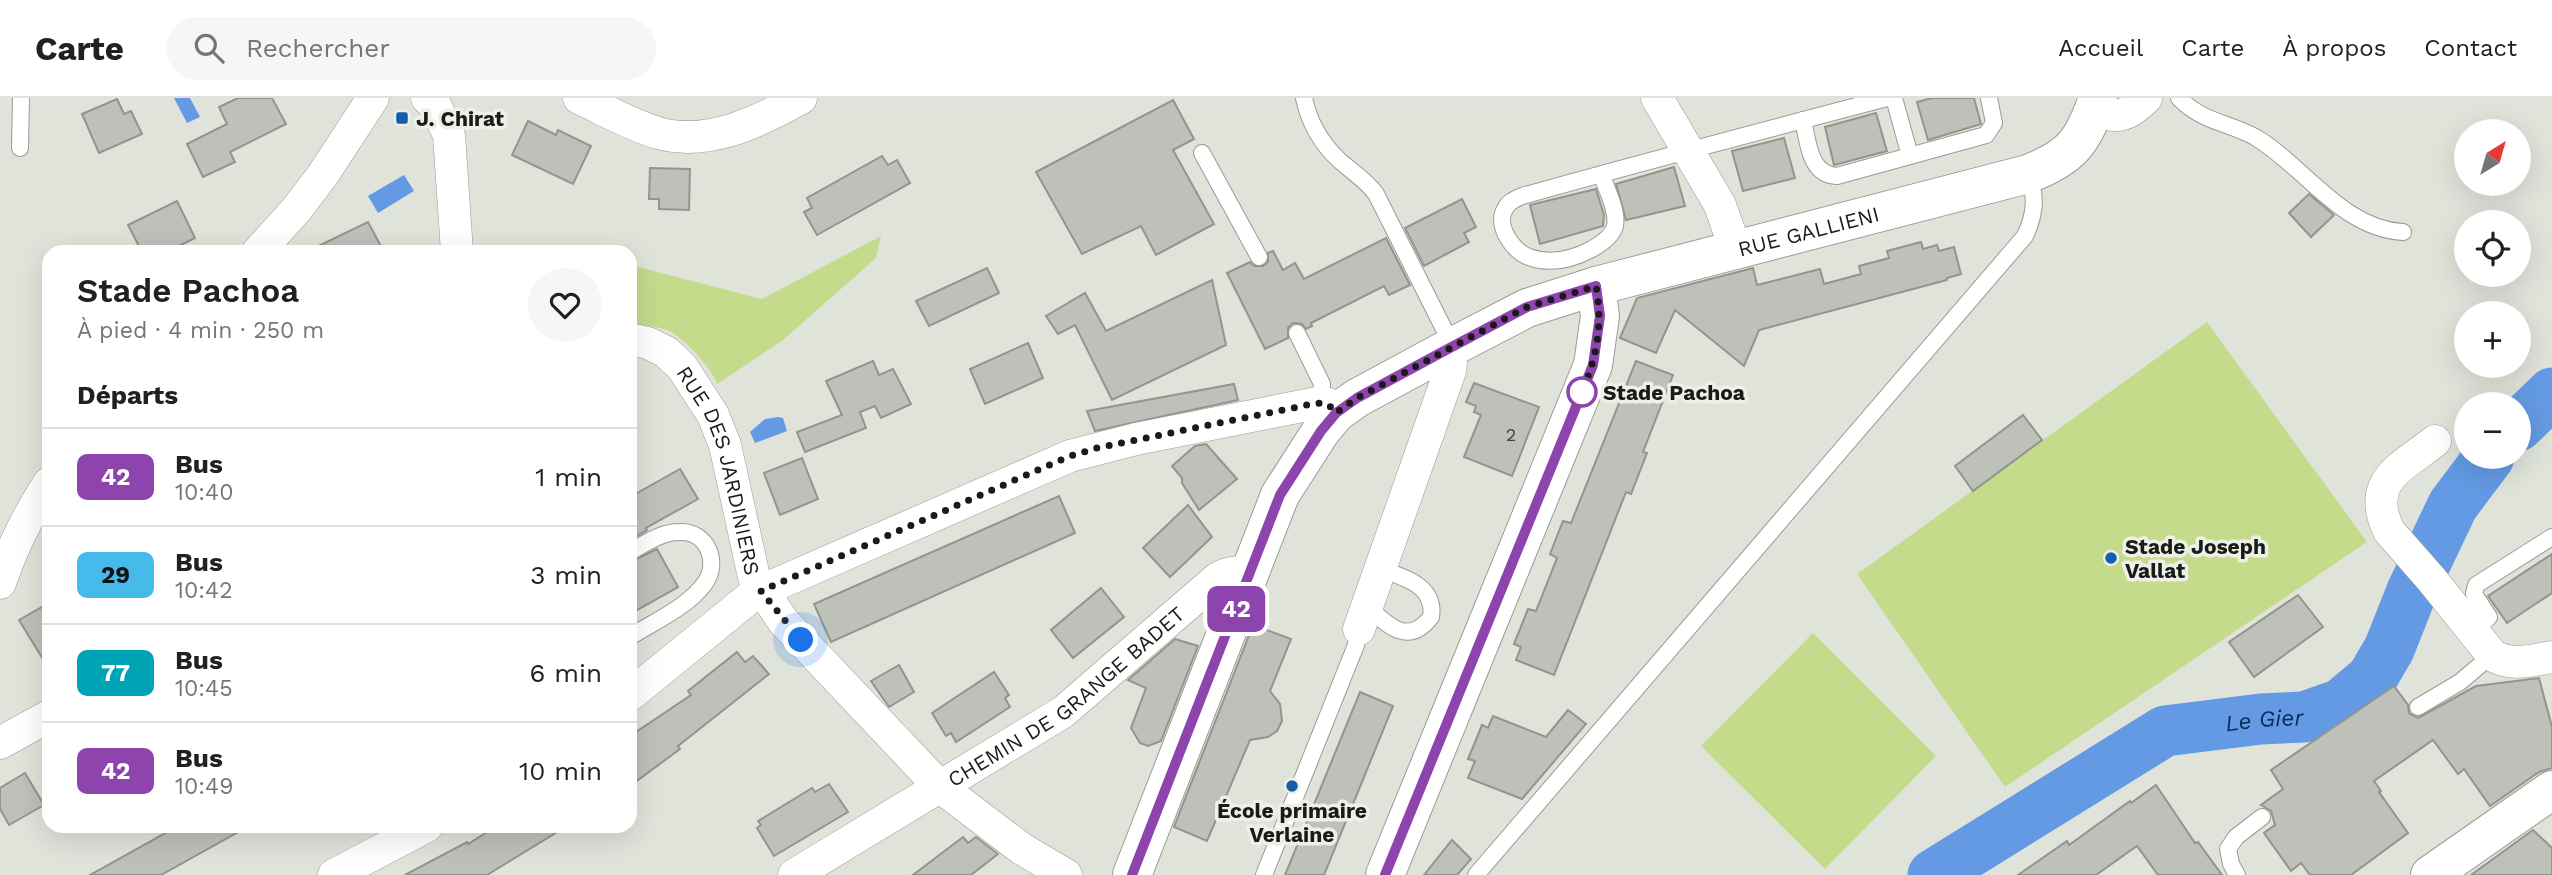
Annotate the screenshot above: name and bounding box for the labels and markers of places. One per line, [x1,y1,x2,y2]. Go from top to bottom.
place label: J. Chirat [416,106,504,131]
marker: J. Chirat [394,110,410,126]
marker: Stade Pachoa [1567,377,1597,407]
place label: Stade Pachoa [1603,380,1746,405]
place label: Stade Joseph Vallat [2125,534,2266,583]
marker: Stade Joseph Vallat [2103,550,2119,566]
marker: École primaire Verlaine [1284,778,1300,794]
place label: École primaire Verlaine [1217,798,1367,847]

